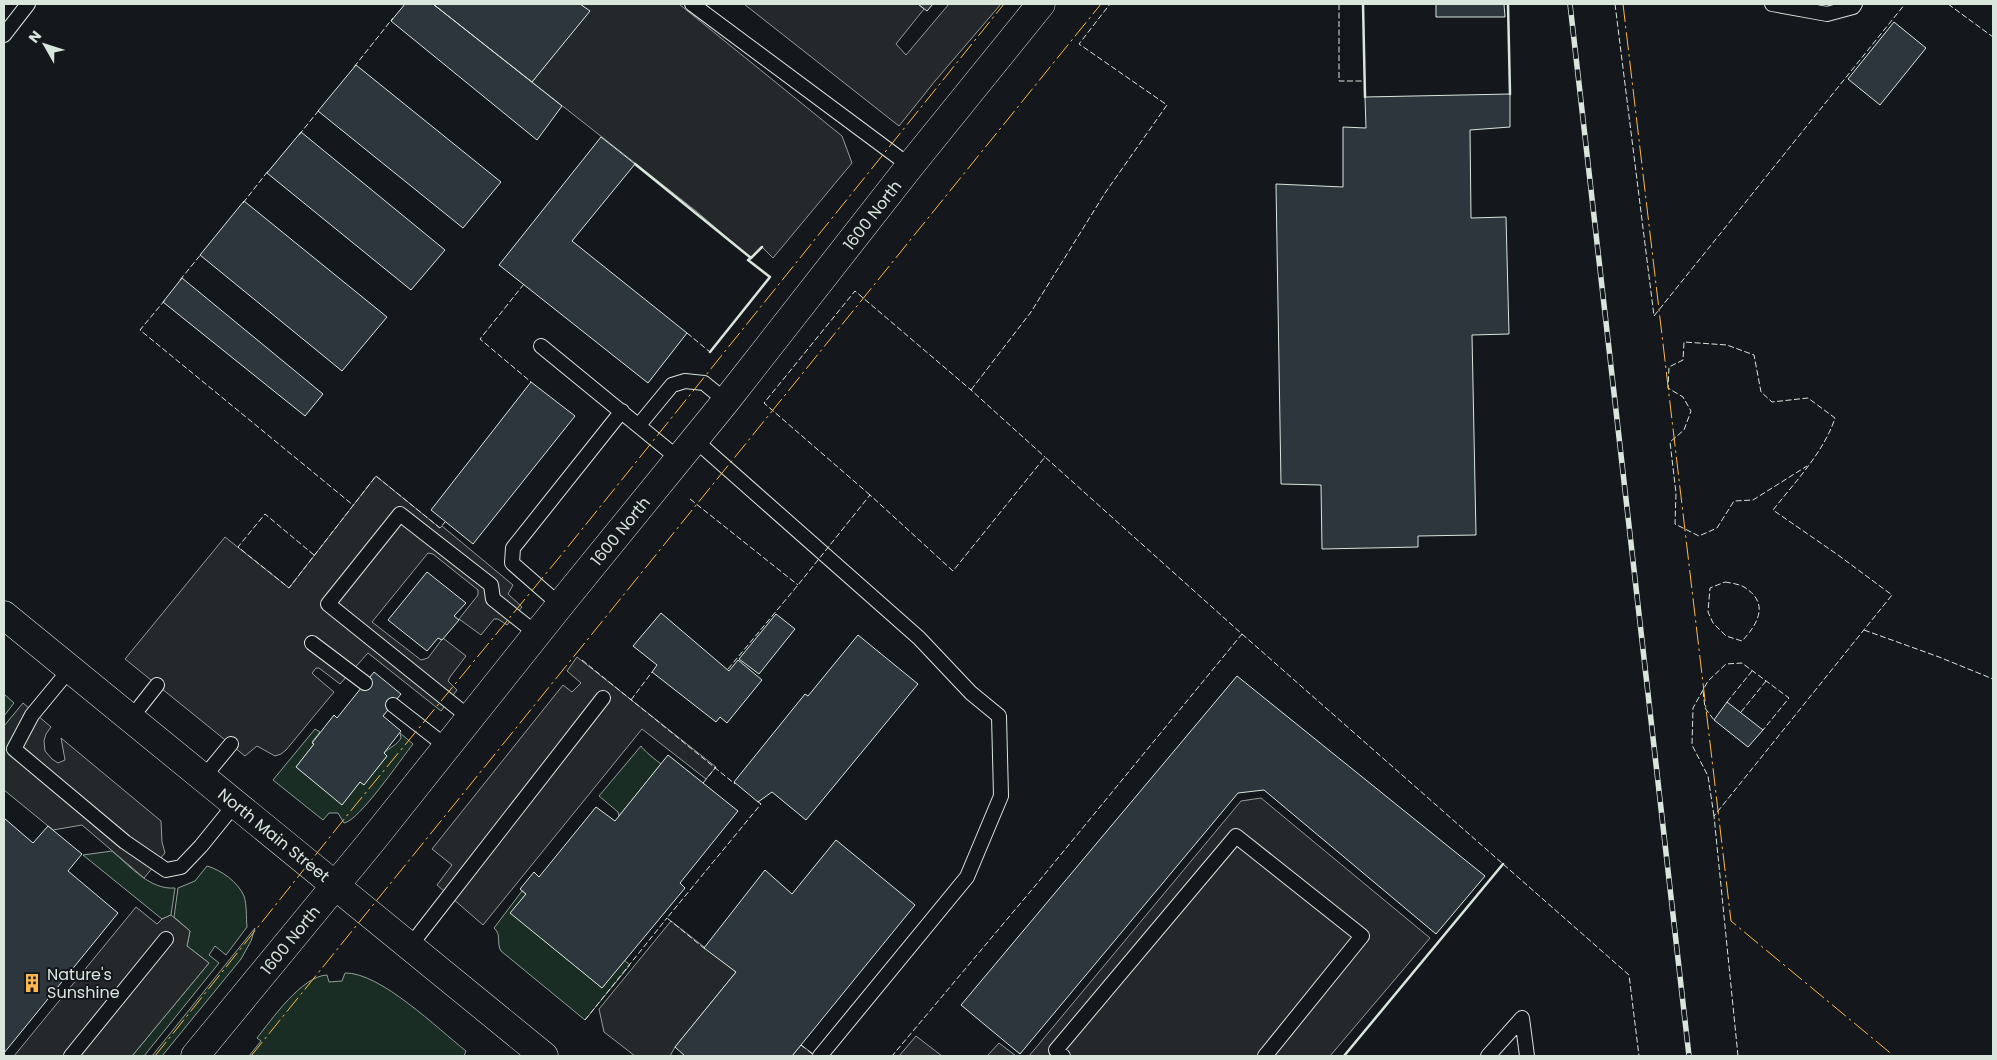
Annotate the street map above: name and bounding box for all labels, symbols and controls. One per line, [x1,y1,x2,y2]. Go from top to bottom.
north arrow [20,20,70,70]
text: N [24,26,46,47]
street label: 1600 North [838,175,907,255]
street label: 1600 North [585,492,655,571]
street label: North Main Street [213,783,335,888]
street label: 1600 North [255,901,325,980]
place label: Nature's Sunshine [47,963,120,1004]
building icon: Nature's Sunshine [21,972,43,994]

